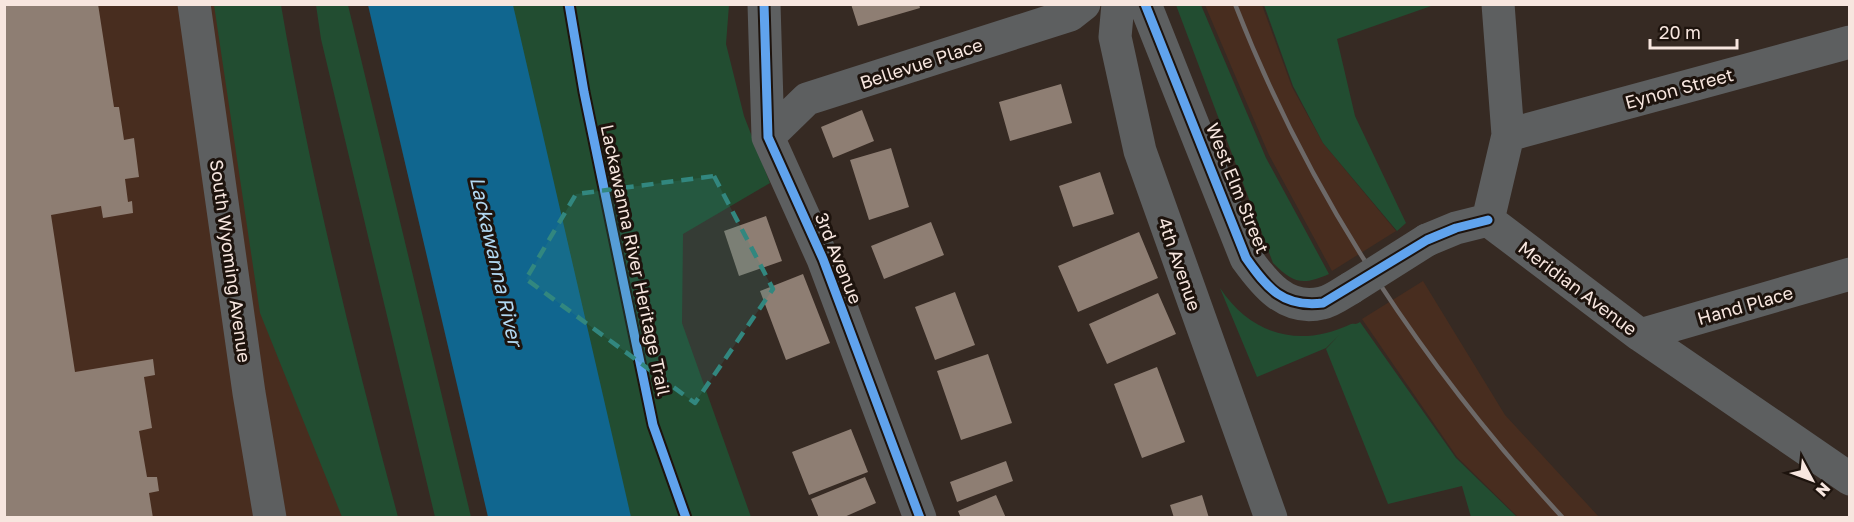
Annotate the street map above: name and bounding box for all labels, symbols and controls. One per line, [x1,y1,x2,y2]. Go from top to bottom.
scale bar [1650,12,1737,50]
text: 20 m [1659,21,1701,43]
street label: Bellevue Place [857,33,985,93]
street label: Eynon Street [1622,63,1736,113]
street label: West Elm Street [1202,120,1274,256]
street label: Lackawanna River Heritage Trail [596,122,676,398]
street label: South Wyoming Avenue [206,158,256,364]
water label: Lackawanna River [466,174,529,351]
street label: 3rd Avenue [811,209,867,307]
street label: 4th Avenue [1154,214,1206,314]
street label: Meridian Avenue [1514,236,1642,340]
street label: Hand Place [1695,281,1795,329]
north arrow [1782,450,1842,510]
text: N [1812,479,1835,501]

